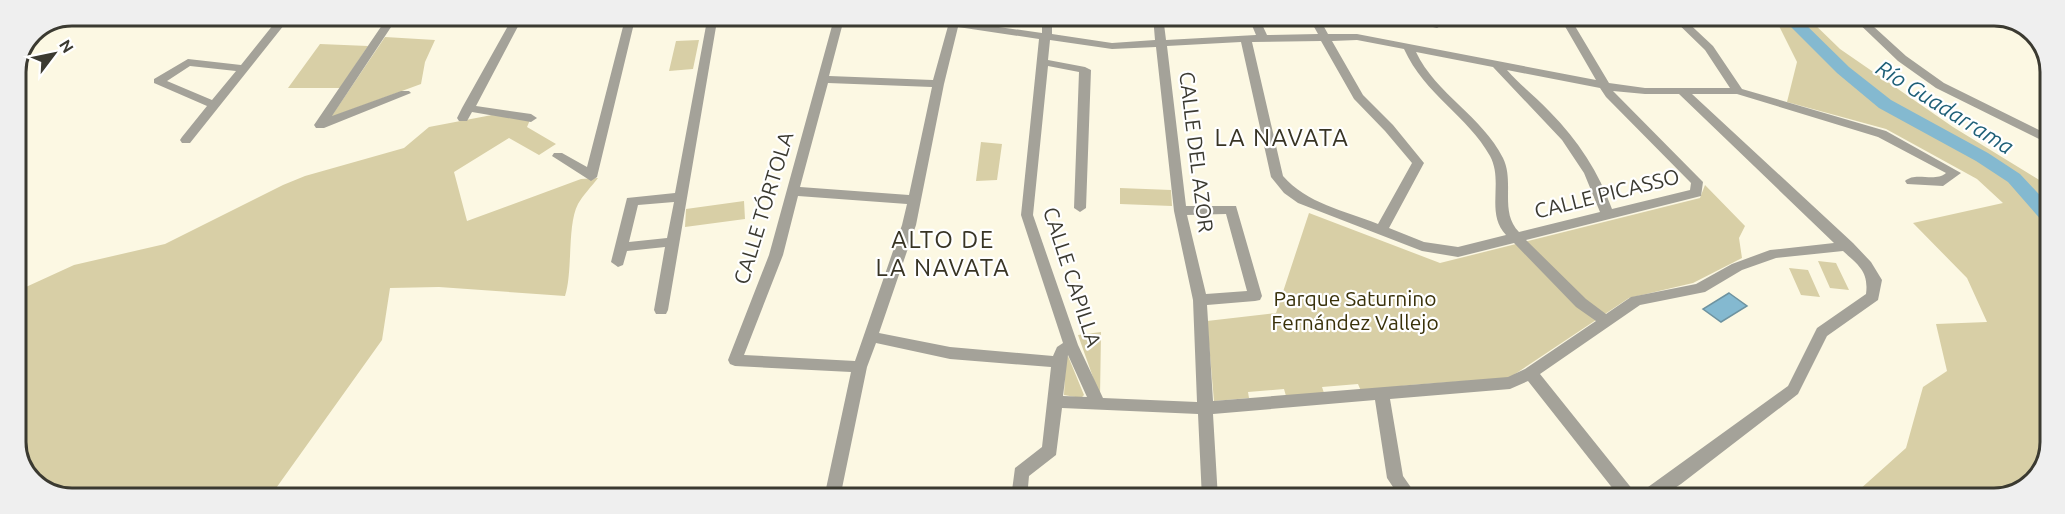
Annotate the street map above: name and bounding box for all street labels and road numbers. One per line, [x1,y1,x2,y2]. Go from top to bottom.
street label: CALLE DEL AZOR [1175,70,1219,234]
street label: CALLE TÓRTOLA [728,128,798,287]
street label: CALLE PICASSO [1532,163,1682,223]
street label: CALLE CAPILLA [1039,204,1107,350]

